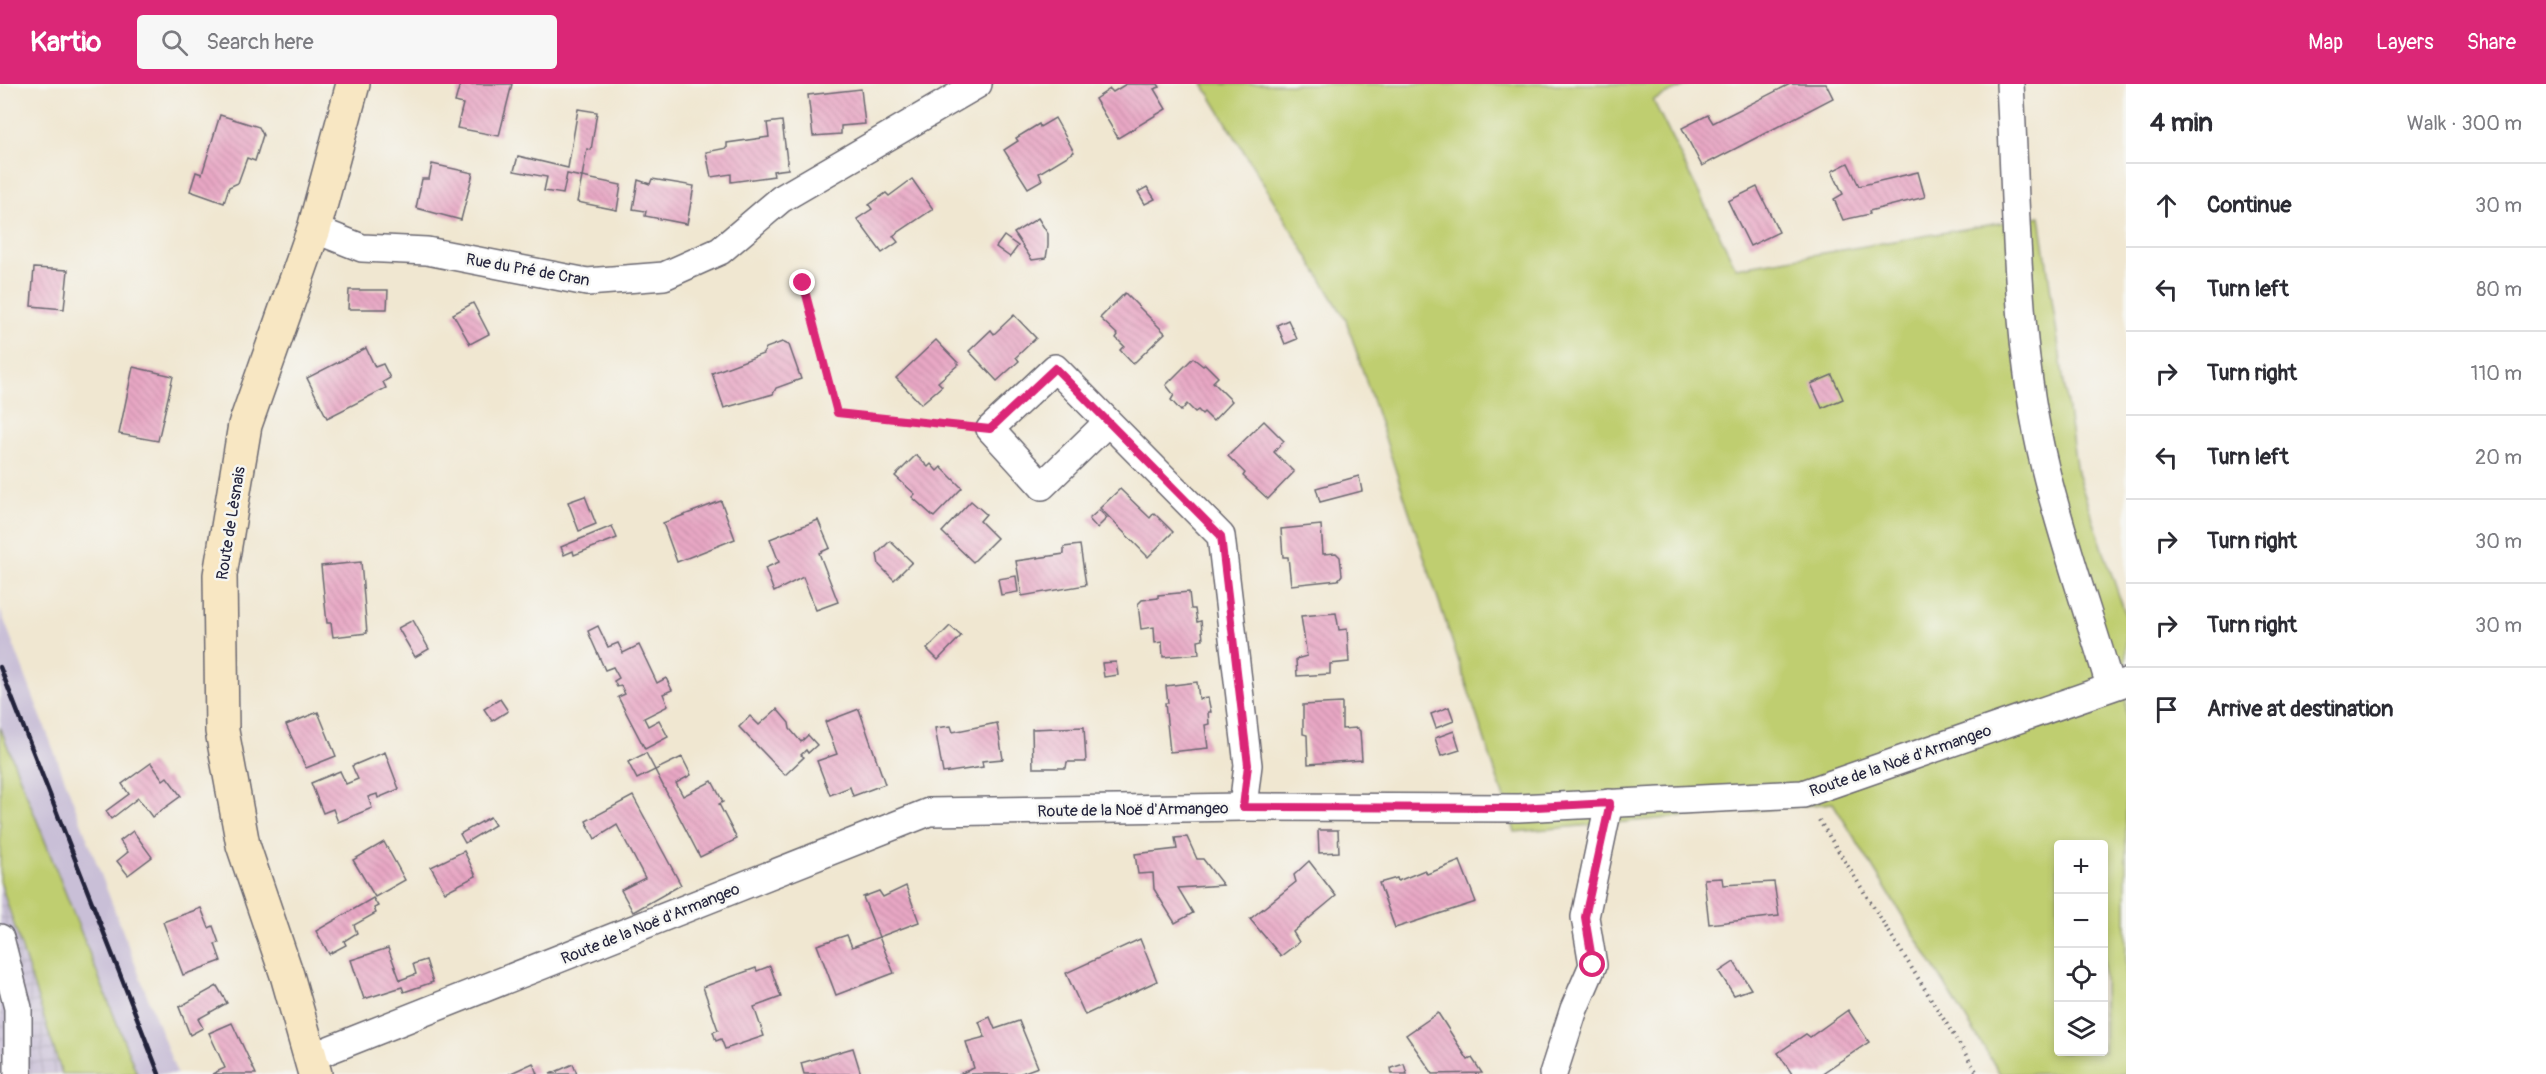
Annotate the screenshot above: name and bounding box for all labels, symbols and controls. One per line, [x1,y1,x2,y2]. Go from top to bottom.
search box [137,15,557,69]
text: Kartio [30,25,101,60]
icon: search [158,26,191,59]
text: Search here [206,28,314,56]
text: Map [2308,29,2343,56]
text: Layers [2376,29,2434,56]
text: Share [2467,29,2516,56]
text: 4 min [2150,107,2213,139]
text: Walk · 300 m [2407,111,2522,136]
icon: ahead [2150,189,2183,222]
text: Continue [2207,191,2291,219]
text: 30 m [2475,193,2522,218]
street label: Rue du Pré de Cran [464,249,591,291]
route end [789,269,815,295]
icon: left [2150,273,2183,306]
text: Turn left [2207,275,2289,303]
text: 80 m [2476,277,2522,302]
icon: right [2150,357,2183,390]
text: Turn right [2207,359,2297,387]
text: 110 m [2471,361,2522,386]
icon: left [2150,441,2183,474]
text: Turn left [2207,443,2289,471]
text: 20 m [2475,445,2522,470]
street label: Route de Lèsnais [212,465,250,581]
icon: right [2150,525,2183,558]
text: Turn right [2207,527,2297,555]
text: 30 m [2475,529,2522,554]
icon: right [2150,609,2183,642]
text: Turn right [2207,611,2297,639]
text: 30 m [2475,613,2522,638]
icon: arrive [2150,693,2183,726]
text: Arrive at destination [2207,695,2393,723]
street label: Route de la Noë d'Armangeo [1807,720,1994,802]
street label: Route de la Noë d'Armangeo [1037,798,1229,822]
map controls [2054,840,2108,1056]
button: + [2054,840,2108,894]
street label: Route de la Noë d'Armangeo [558,879,743,969]
button: − [2054,894,2108,948]
button: locate [2054,948,2108,1002]
route start [1579,951,1605,977]
button: layers [2054,1002,2108,1056]

